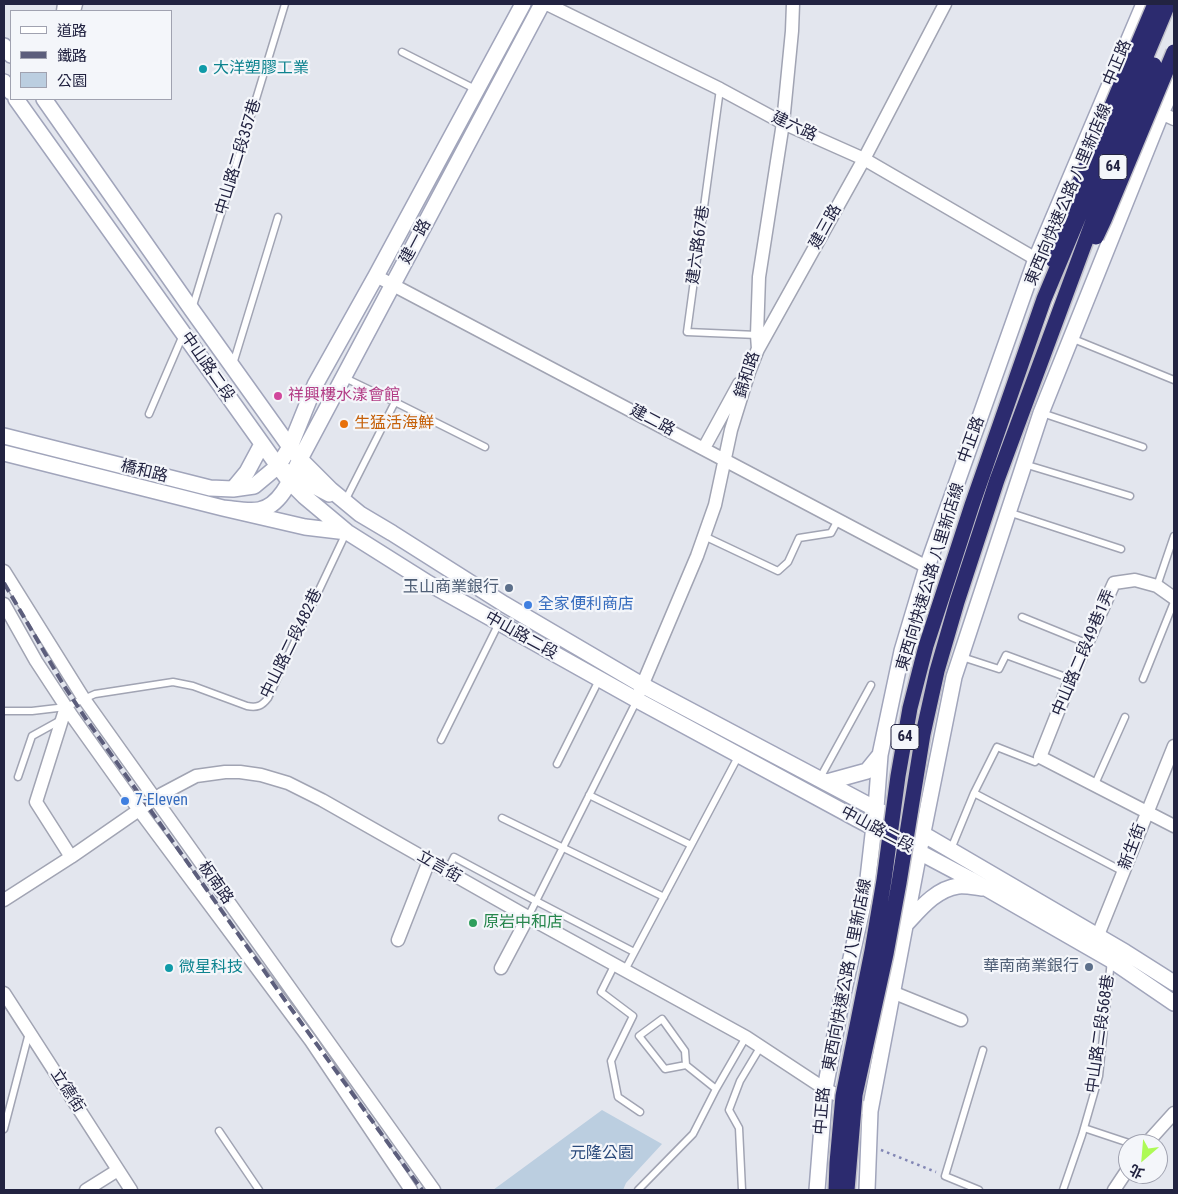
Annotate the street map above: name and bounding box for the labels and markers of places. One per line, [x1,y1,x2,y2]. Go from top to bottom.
place label: 大洋塑膠工業 [213,59,309,79]
marker: 大洋塑膠工業 [197,63,209,75]
place label: 祥興樓水漾會館 [288,386,400,406]
marker: 祥興樓水漾會館 [272,390,284,402]
place label: 生猛活海鮮 [354,414,434,434]
marker: 生猛活海鮮 [338,418,350,430]
place label: 玉山商業銀行 [403,578,499,598]
marker: 玉山商業銀行 [503,582,515,594]
place label: 全家便利商店 [538,595,634,615]
marker: 全家便利商店 [522,599,534,611]
place label: 7-Eleven [135,791,188,811]
marker: 7-Eleven [119,795,131,807]
place label: 原岩中和店 [483,913,563,933]
marker: 原岩中和店 [467,917,479,929]
place label: 華南商業銀行 [983,957,1079,977]
place label: 微星科技 [179,958,243,978]
marker: 華南商業銀行 [1083,961,1095,973]
marker: 微星科技 [163,962,175,974]

